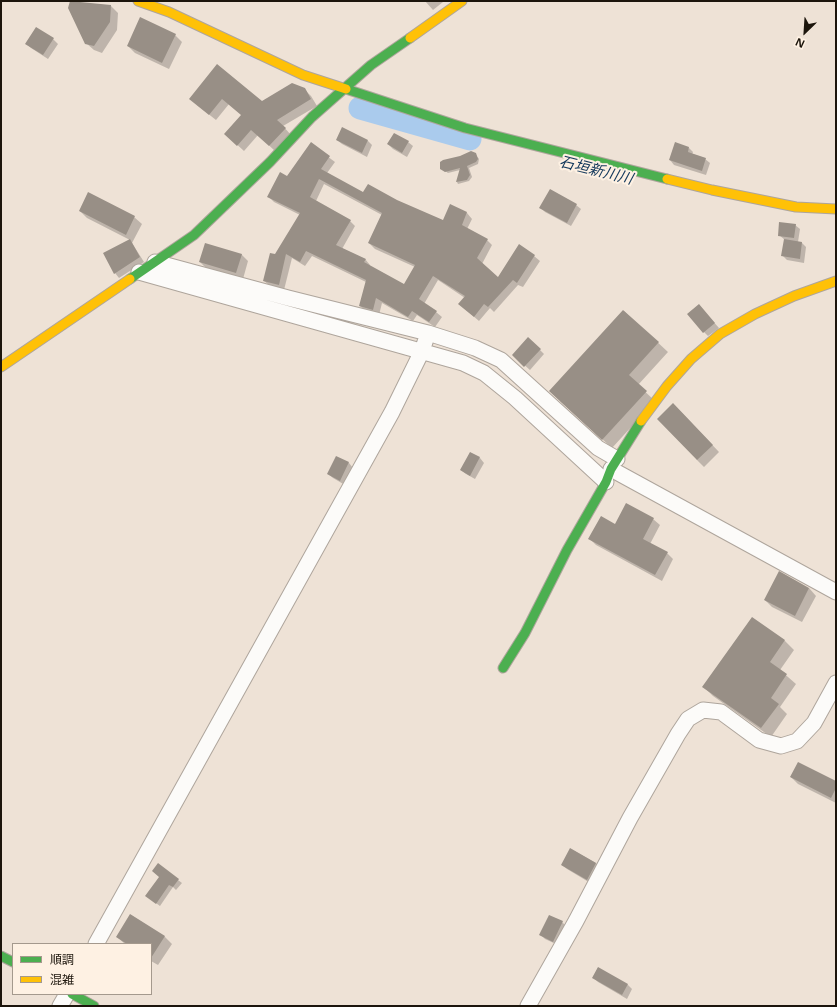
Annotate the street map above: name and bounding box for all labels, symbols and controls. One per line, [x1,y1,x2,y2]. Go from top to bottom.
north arrow [785,12,825,52]
text: N [792,35,807,52]
water label: 石垣新川川 [557,153,635,189]
legend [12,943,152,995]
text: 順調 [50,951,74,968]
text: 混雑 [50,971,74,988]

